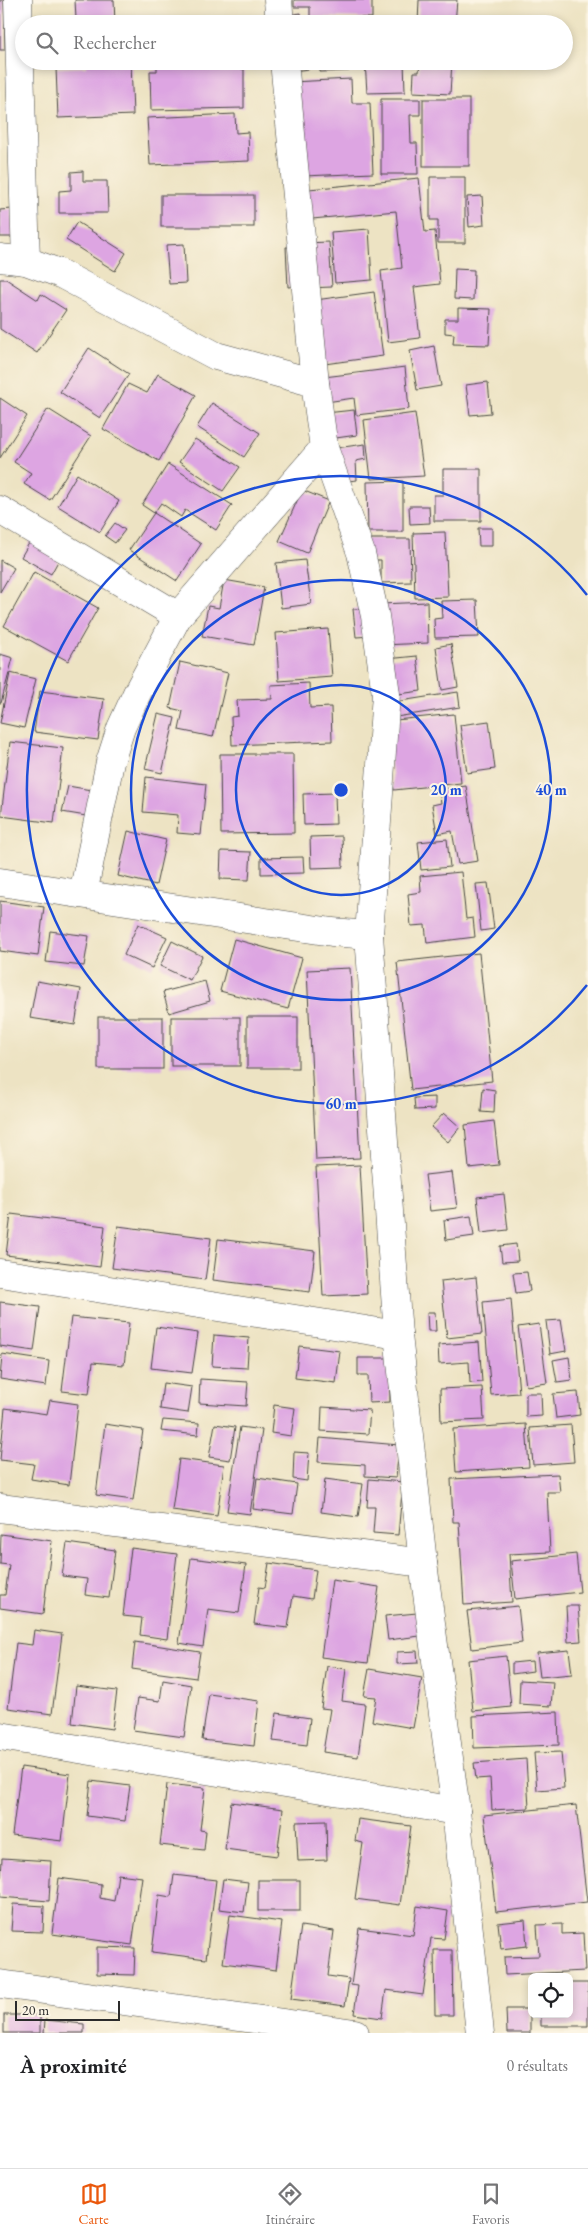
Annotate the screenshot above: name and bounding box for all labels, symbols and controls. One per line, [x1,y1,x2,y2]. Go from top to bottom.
search box [15,15,573,70]
icon: search [33,29,61,57]
text: Rechercher [73,30,156,55]
text: 20 m [430,780,462,799]
text: 40 m [535,780,567,799]
centre of rings [332,781,350,799]
text: 60 m [325,1094,357,1113]
map controls [528,1973,573,2018]
button: locate [528,1973,573,2018]
scale bar [15,1998,120,2021]
text: 20 m [22,2001,49,2019]
text: À proximité [20,2052,127,2079]
text: 0 résultats [506,2055,568,2076]
tab: Carte [79,2180,109,2228]
tab: Itinéraire [266,2180,315,2228]
tab: Favoris [472,2180,509,2228]

